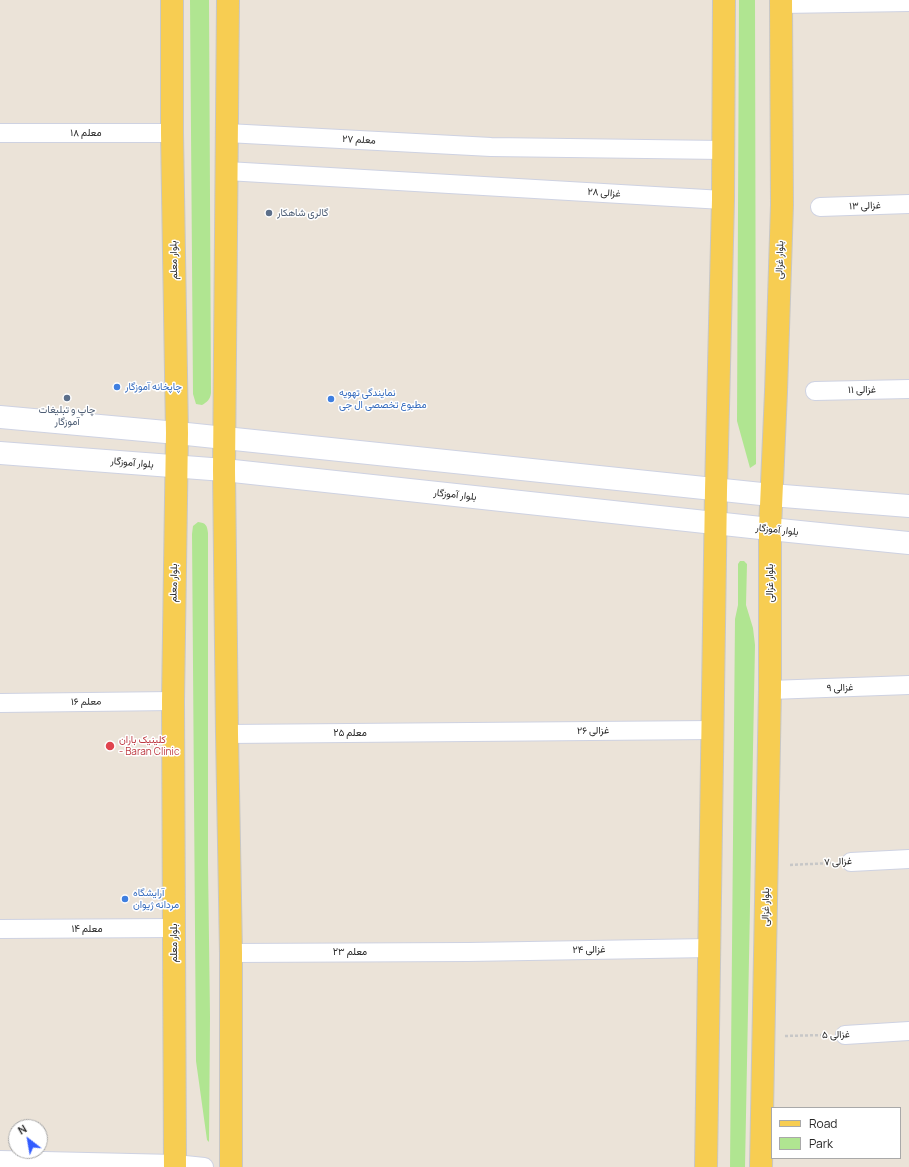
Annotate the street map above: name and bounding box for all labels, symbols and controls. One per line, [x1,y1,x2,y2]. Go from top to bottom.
street label: معلم ۱۸ [70,127,102,139]
street label: معلم ۲۷ [342,133,376,147]
street label: غزالی ۲۸ [587,186,621,200]
street label: غزالی ۱۳ [849,199,881,213]
place label: گالری شاهکار [277,207,328,219]
marker: گالری شاهکار [264,208,274,218]
street label: بلوار معلم [168,240,180,280]
street label: بلوار غزالی [773,241,787,279]
place label: چاپخانه آموزگار [125,381,182,393]
marker: چاپخانه آموزگار [112,382,122,392]
street label: غزالی ۱۱ [848,384,876,396]
place label: نمایندگی تهویه مطبوع تخصصی ال جی [339,387,427,410]
marker: چاپ و تبلیغات آموزگار [62,393,72,403]
marker: نمایندگی تهویه مطبوع تخصصی ال جی [326,394,336,404]
place label: چاپ و تبلیغات آموزگار [39,404,95,428]
street label: بلوار آموزگار [110,455,154,471]
street label: بلوار آموزگار [433,487,477,503]
street label: بلوار آموزگار [755,522,799,538]
street label: بلوار معلم [168,563,180,603]
street label: بلوار غزالی [764,564,776,602]
street label: غزالی ۹ [826,682,854,694]
street label: معلم ۱۶ [71,696,101,708]
street label: غزالی ۲۶ [577,725,609,737]
street label: معلم ۲۵ [333,727,367,739]
place label: کلینیک باران - Baran Clinic [119,734,179,758]
marker: کلینیک باران - Baran Clinic [104,740,116,752]
street label: غزالی ۷ [824,855,852,869]
place label: آرایشگاه مردانه ژیوان [133,887,179,910]
street label: بلوار غزالی [760,888,772,926]
marker: آرایشگاه مردانه ژیوان [120,894,130,904]
street label: معلم ۱۴ [71,923,103,935]
street label: بلوار معلم [168,924,180,962]
street label: غزالی ۲۴ [572,944,606,956]
street label: معلم ۲۳ [333,946,367,958]
street label: غزالی ۵ [822,1029,850,1041]
legend [771,1107,901,1159]
text: Road [809,1115,837,1132]
north arrow [8,1119,48,1159]
text: N [15,1121,29,1138]
text: Park [809,1135,833,1152]

